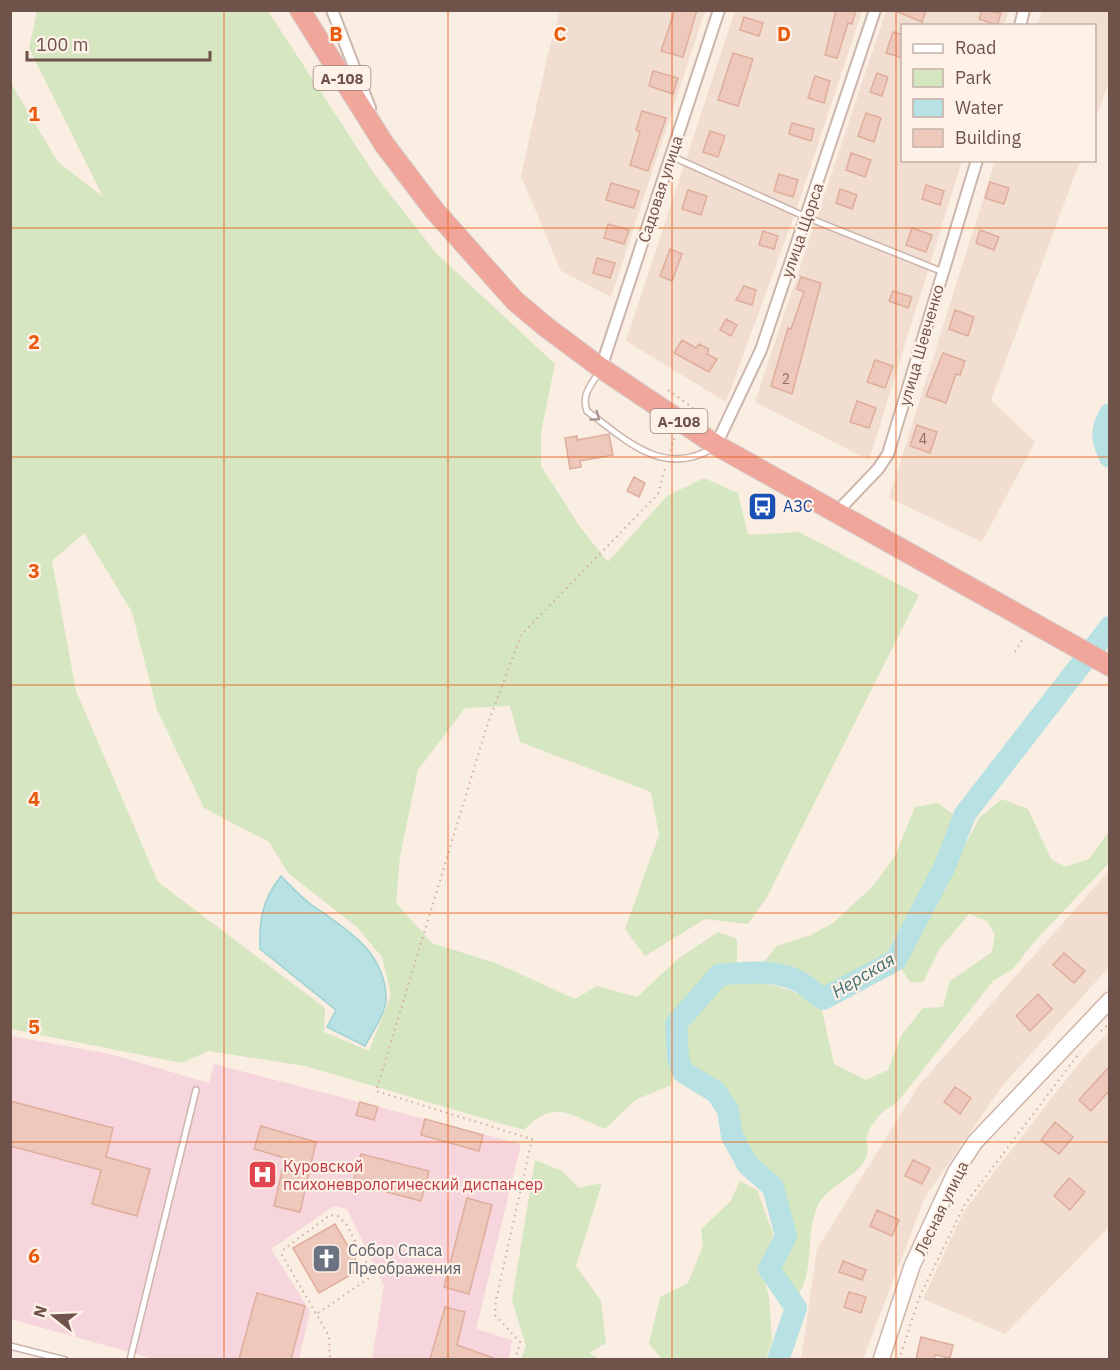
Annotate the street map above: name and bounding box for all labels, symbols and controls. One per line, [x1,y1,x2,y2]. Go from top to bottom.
text: B [329,20,343,47]
text: C [553,20,567,47]
text: D [777,20,791,47]
scale bar [27,24,210,62]
legend [901,24,1096,162]
text: 100 m [36,33,88,56]
text: Road [955,36,996,59]
road number: А-108 [314,66,370,90]
text: Park [955,66,992,89]
text: Water [955,96,1004,119]
text: 1 [28,100,40,127]
text: Building [955,126,1022,149]
street label: Садовая улица [633,133,687,245]
street label: улица Щорса [776,180,828,280]
street label: улица Шевченко [894,282,948,408]
text: 2 [28,328,40,355]
house number: 2 [782,370,790,388]
road number: А-108 [650,409,708,433]
one-way arrow [589,410,600,421]
house number: 4 [919,430,927,448]
bus stop icon: АЗС [746,490,778,522]
place label: АЗС [783,496,813,516]
text: 3 [28,557,40,584]
text: 4 [28,785,40,812]
water label: Нерская [827,947,899,1003]
text: 5 [28,1013,40,1040]
place label: Куровской психоневрологический диспансер [283,1156,543,1194]
street label: Лесная улица [910,1157,973,1258]
hospital icon: Куровской психоневрологический диспансер [246,1159,278,1191]
place label: Собор Спаса Преображения [348,1240,461,1278]
text: 6 [28,1242,40,1269]
church icon: Собор Спаса Преображения [311,1243,343,1275]
north arrow [24,1286,84,1346]
text: N [28,1303,51,1320]

